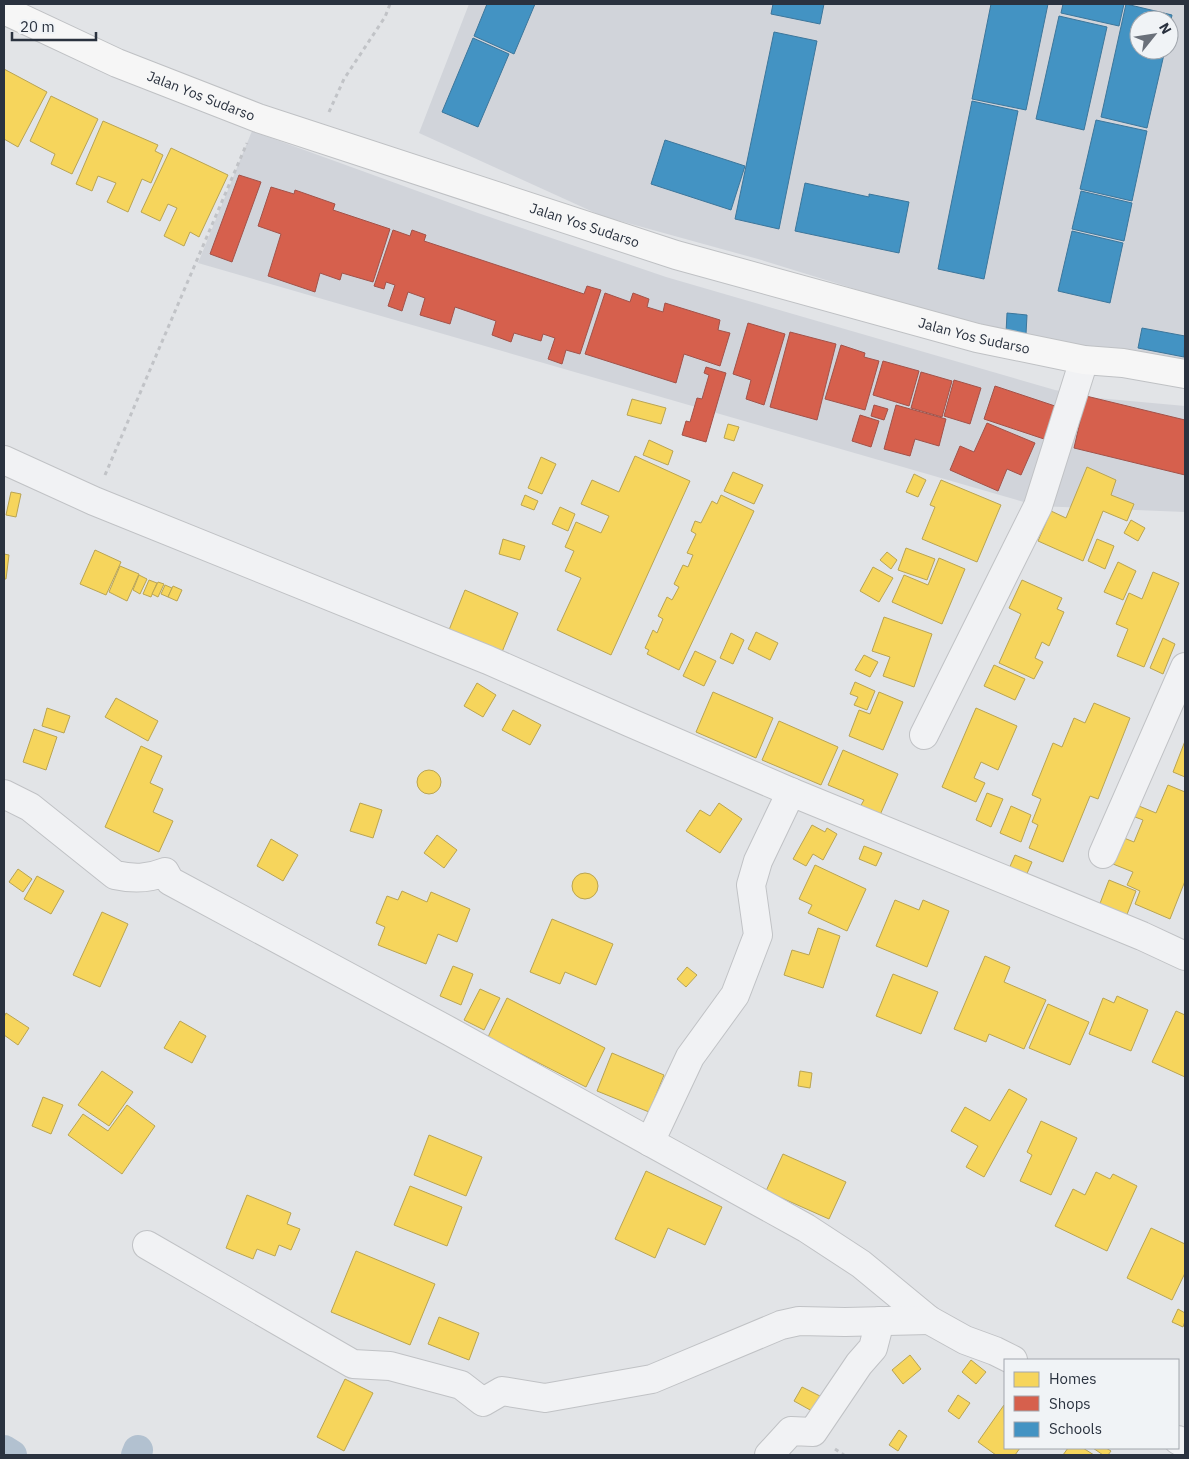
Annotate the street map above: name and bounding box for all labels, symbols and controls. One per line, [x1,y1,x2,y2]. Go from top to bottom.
scale bar [12,10,96,42]
north arrow [1129,10,1179,60]
text: 20 m [20,17,55,36]
text: N [1155,20,1176,37]
street label: Jalan Yos Sudarso [145,67,258,125]
street label: Jalan Yos Sudarso [528,199,642,251]
street label: Jalan Yos Sudarso [916,313,1032,358]
legend [1004,1359,1179,1449]
text: Homes [1049,1369,1097,1388]
text: Shops [1049,1394,1091,1413]
text: Schools [1049,1419,1102,1438]

